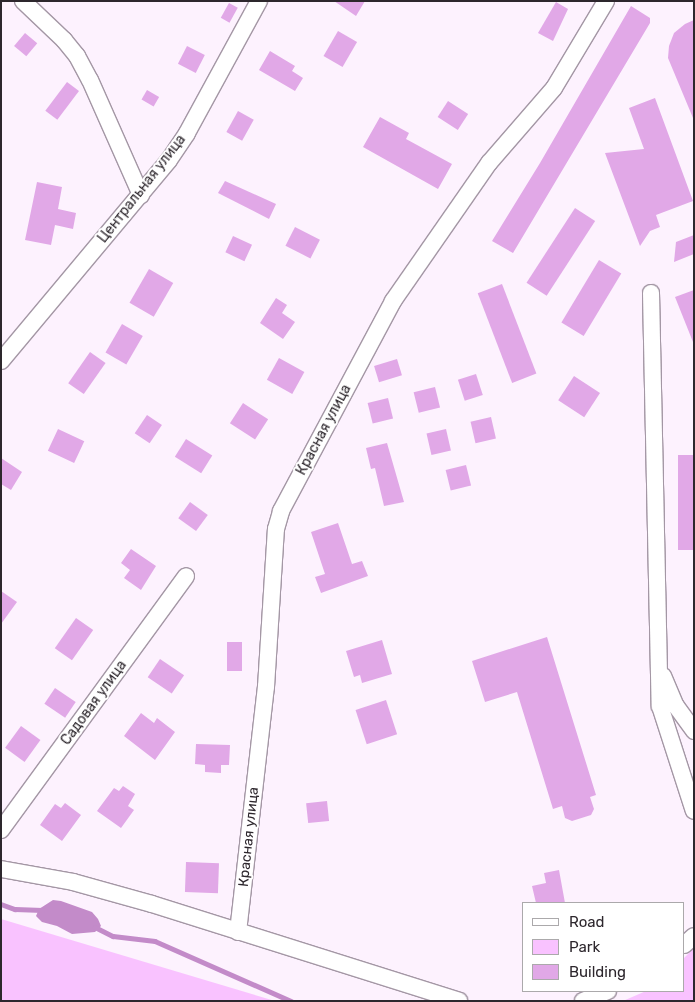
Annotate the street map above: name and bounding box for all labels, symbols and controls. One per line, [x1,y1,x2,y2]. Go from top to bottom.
street label: Центральная улица [95,132,189,246]
street label: Красная улица [293,382,355,478]
street label: Садовая улица [58,657,130,749]
street label: Красная улица [235,786,263,888]
legend [522,902,685,992]
text: Road [569,913,605,931]
text: Park [569,938,600,956]
text: Building [569,963,626,981]

